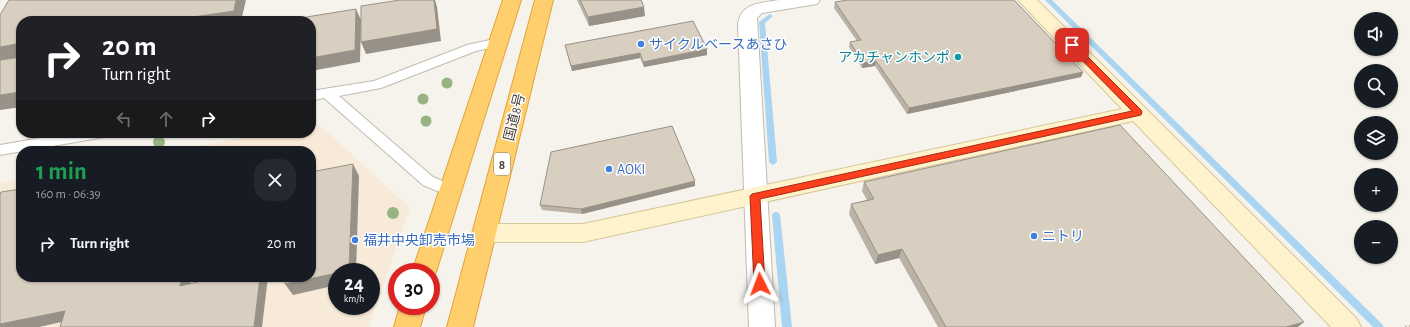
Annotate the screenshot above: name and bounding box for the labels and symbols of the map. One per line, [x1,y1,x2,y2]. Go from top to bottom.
pin [1055,28,1089,62]
place label: サイクルベースあさひ [649,37,788,52]
marker: サイクルベースあさひ [636,39,646,49]
place label: アカチャンホンポ [838,50,950,65]
marker: アカチャンホンポ [953,52,963,62]
street label: 国道8号 [501,92,528,143]
road number: 8 [494,153,510,175]
place label: AOKI [617,163,645,177]
marker: AOKI [604,164,614,174]
place label: ニトリ [1042,230,1084,244]
marker: ニトリ [1029,231,1039,241]
place label: 福井中央卸売市場 [363,232,475,248]
marker: 福井中央卸売市場 [350,235,360,245]
speed limit sign: 30 [388,263,440,315]
position arrow [739,263,781,305]

